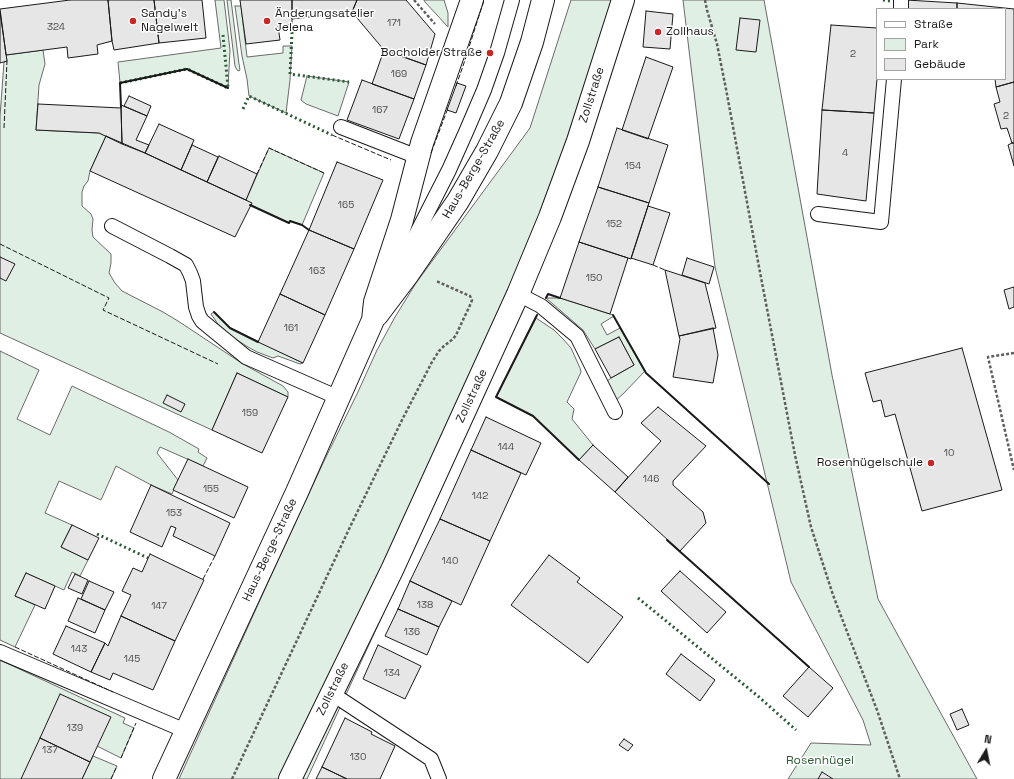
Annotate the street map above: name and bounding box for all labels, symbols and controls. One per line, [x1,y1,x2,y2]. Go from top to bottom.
place label: Sandy's Nagelwelt [141,7,199,35]
place label: Änderungsatelier Jelena [275,7,374,35]
legend [876,8,1006,80]
marker: Sandy's Nagelwelt [128,16,138,26]
marker: Änderungsatelier Jelena [262,16,272,26]
text: Straße [914,16,953,32]
house number: 171 [387,17,401,29]
house number: 324 [47,21,65,33]
place label: Zollhaus [666,25,714,39]
marker: Zollhaus [653,27,663,37]
text: Park [914,36,939,52]
place label: Bocholder Straße [381,46,482,60]
marker: Bocholder Straße [485,48,495,58]
house number: 2 [850,48,856,60]
text: Gebäude [914,56,966,72]
street label: Zollstraße [576,65,608,125]
house number: 169 [391,68,407,80]
house number: 167 [372,104,388,116]
house number: 2 [1003,110,1009,122]
street label: Haus-Berge-Straße [440,117,508,221]
house number: 4 [842,147,848,159]
house number: 154 [625,160,641,172]
house number: 165 [338,199,354,211]
house number: 152 [606,218,622,230]
house number: 163 [309,265,325,277]
house number: 150 [586,272,602,284]
house number: 161 [284,322,298,334]
street label: Zollstraße [453,367,491,425]
house number: 159 [242,407,258,419]
house number: 144 [498,441,514,453]
house number: 10 [944,447,954,459]
place label: Rosenhügelschule [817,456,923,470]
marker: Rosenhügelschule [926,458,936,468]
house number: 146 [643,473,659,485]
house number: 155 [203,483,219,495]
house number: 142 [472,490,488,502]
street label: Haus-Berge-Straße [240,496,300,604]
house number: 153 [166,507,182,519]
house number: 140 [442,555,458,567]
house number: 138 [417,599,433,611]
house number: 147 [151,600,167,612]
house number: 136 [404,626,420,638]
house number: 143 [71,643,87,655]
house number: 145 [124,653,140,665]
street label: Zollstraße [314,660,352,718]
house number: 134 [384,667,400,679]
house number: 139 [67,722,83,734]
north arrow [966,731,1006,771]
text: N [983,732,993,747]
house number: 137 [42,744,58,756]
house number: 130 [350,751,366,763]
park label: Rosenhügel [786,754,854,768]

